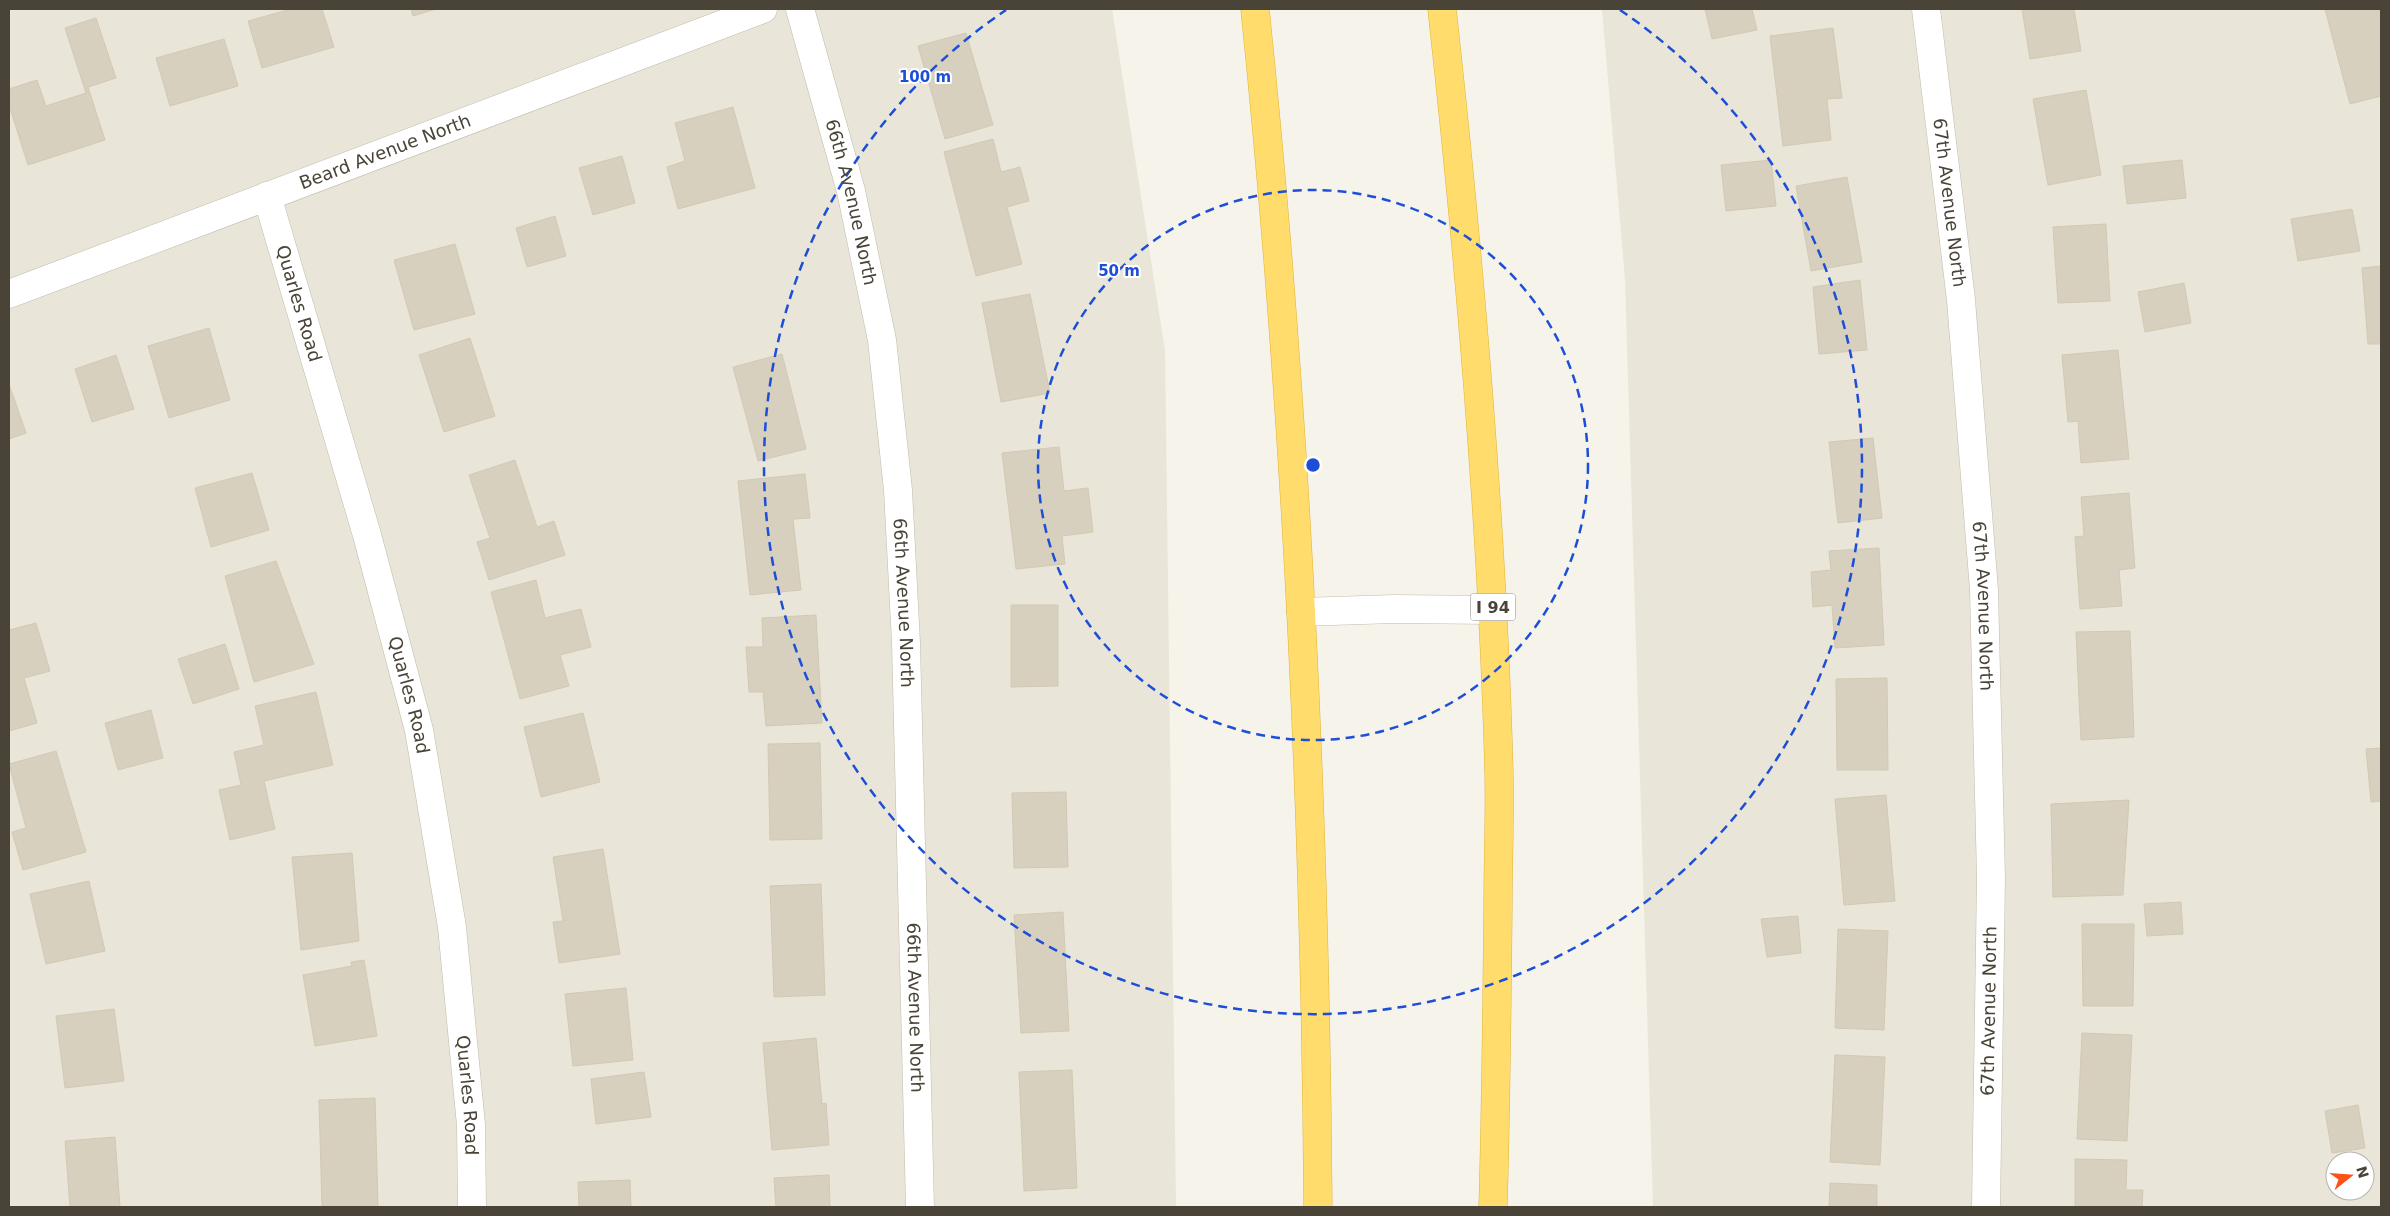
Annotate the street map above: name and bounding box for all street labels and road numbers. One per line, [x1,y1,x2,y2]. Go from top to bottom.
street label: Beard Avenue North [296,109,474,193]
street label: 66th Avenue North [821,117,881,287]
street label: 67th Avenue North [1929,117,1970,288]
street label: Quarles Road [272,243,326,364]
street label: 66th Avenue North [889,517,918,688]
street label: 67th Avenue North [1969,520,1997,691]
road number: I 94 [1470,594,1516,620]
street label: Quarles Road [384,634,434,755]
street label: 66th Avenue North [903,922,928,1093]
street label: 67th Avenue North [1977,926,2000,1096]
street label: Quarles Road [452,1034,482,1155]

